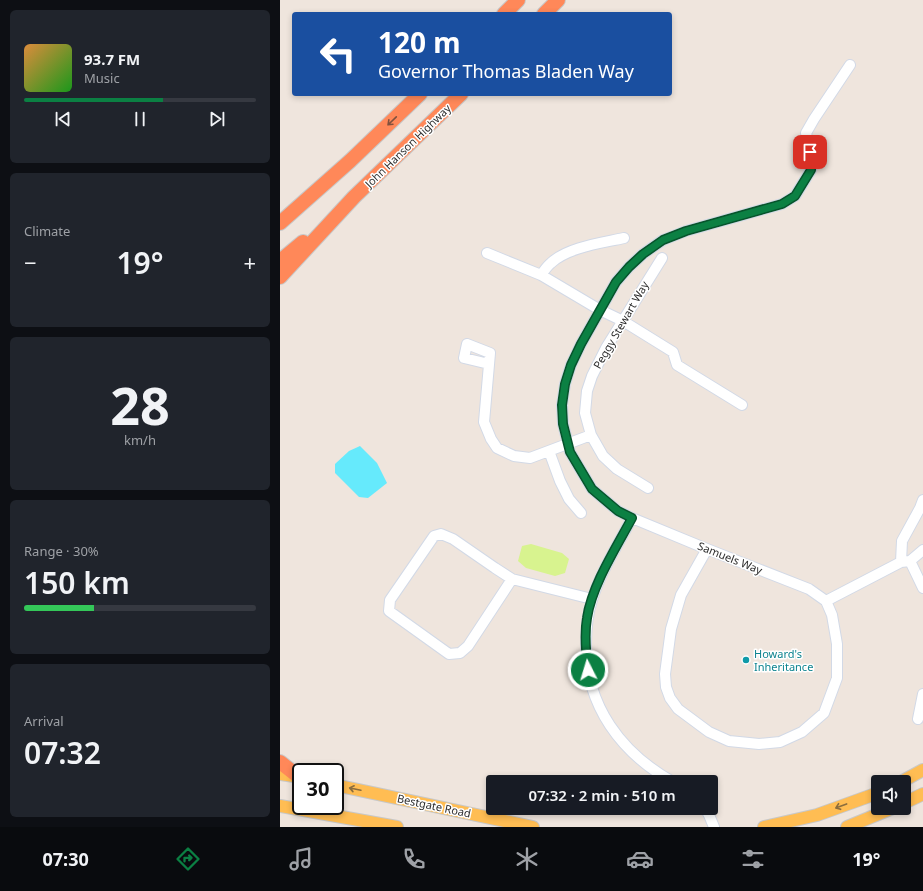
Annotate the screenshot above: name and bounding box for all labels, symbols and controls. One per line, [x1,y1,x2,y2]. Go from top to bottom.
text: 120 m [378,23,461,61]
icon: left [312,28,364,80]
text: 93.7 FM [84,49,140,69]
text: Governor Thomas Bladen Way [378,59,634,83]
text: Music [84,69,120,87]
street label: John Hanson Highway [361,100,454,191]
icon: previous [52,108,74,130]
icon: pause [129,108,151,130]
icon: next [206,108,228,130]
one-way arrow [387,116,397,126]
pin [793,135,827,169]
icon: arrive [799,141,821,163]
text: Climate [24,222,70,240]
text: 19° [116,242,164,283]
text: − [24,247,37,277]
text: + [243,247,256,277]
street label: Peggy Stewart Way [589,278,652,371]
text: 28 [110,369,170,440]
text: km/h [124,431,156,449]
street label: Samuels Way [696,538,765,577]
text: Range · 30% [24,542,99,560]
text: 150 km [24,562,130,603]
place label: Howard's Inheritance [754,646,813,674]
position arrow [567,649,609,691]
marker: Howard's Inheritance [741,655,751,665]
text: Arrival [24,712,64,730]
text: 07:32 [24,732,101,773]
speed limit sign: 30 [292,763,344,815]
map controls [871,775,911,815]
button: sound [871,775,911,815]
one-way arrow [349,784,362,792]
text: 07:32 · 2 min · 510 m [528,785,676,805]
street label: Bestgate Road [396,790,472,821]
one-way arrow [836,803,848,811]
icon: directions [174,845,202,873]
icon: music [287,845,315,873]
icon: phone [400,845,428,873]
icon: climate [513,845,541,873]
icon: car [626,845,654,873]
icon: filters [739,845,767,873]
text: 07:30 [43,847,89,871]
text: 19° [852,847,880,871]

